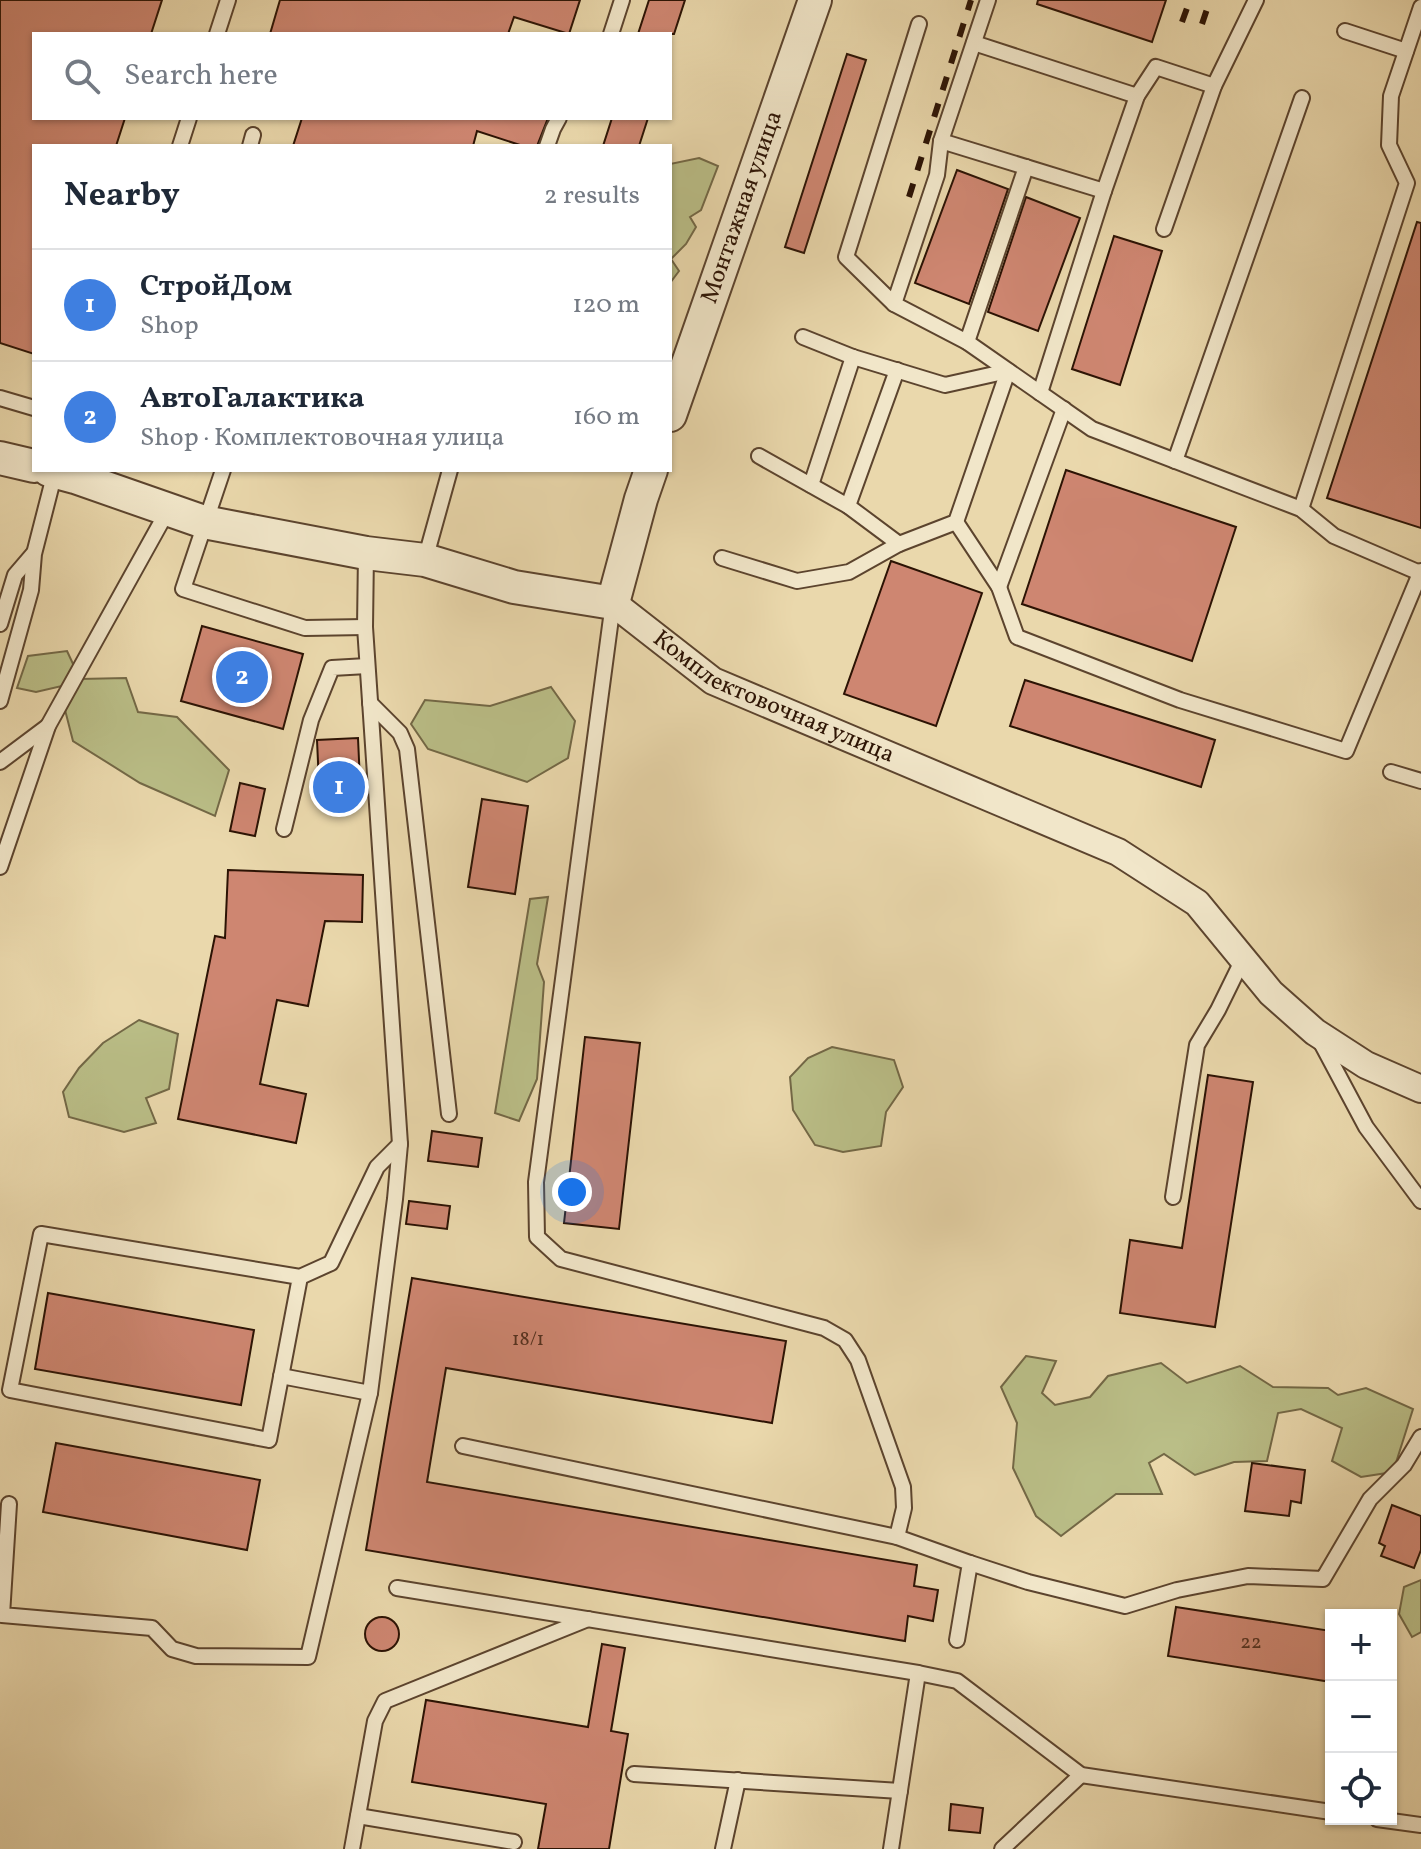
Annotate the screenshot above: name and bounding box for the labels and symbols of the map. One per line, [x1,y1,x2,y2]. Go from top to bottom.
street label: Монтажная улица [693,106,792,308]
street label: Комплектовочная улица [645,623,899,773]
pin: 2 [216,647,268,707]
pin: 1 [313,757,365,817]
your location [552,1172,592,1212]
house number: 18/1 [512,1326,544,1354]
house number: 22 [1240,1629,1262,1657]

